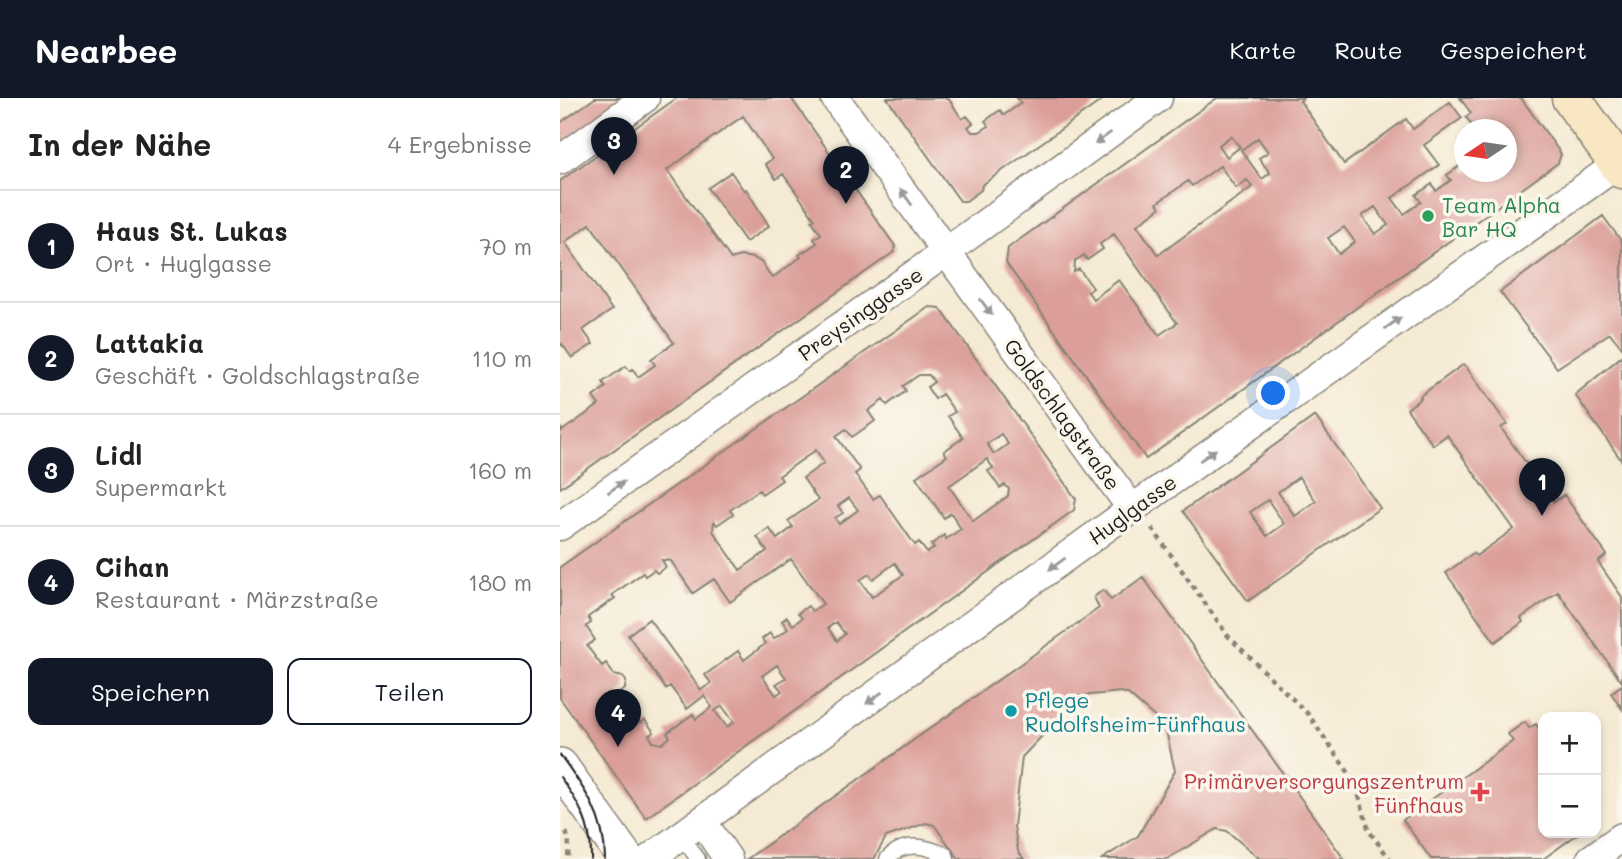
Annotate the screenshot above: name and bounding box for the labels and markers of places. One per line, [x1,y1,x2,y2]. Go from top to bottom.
pin: 3 [591,117,637,175]
pin: 2 [823,146,869,204]
place label: Team Alpha Bar HQ [1442,191,1561,242]
marker: Team Alpha Bar HQ [1420,208,1436,224]
pin: 1 [1519,458,1565,516]
place label: Pflege Rudolfsheim-Fünfhaus [1025,686,1246,737]
pin: 4 [595,689,641,747]
marker: Pflege Rudolfsheim-Fünfhaus [1003,703,1019,719]
place label: Primärversorgungszentrum Fünfhaus [1184,767,1464,818]
marker: Primärversorgungszentrum Fünfhaus [1470,782,1490,802]

